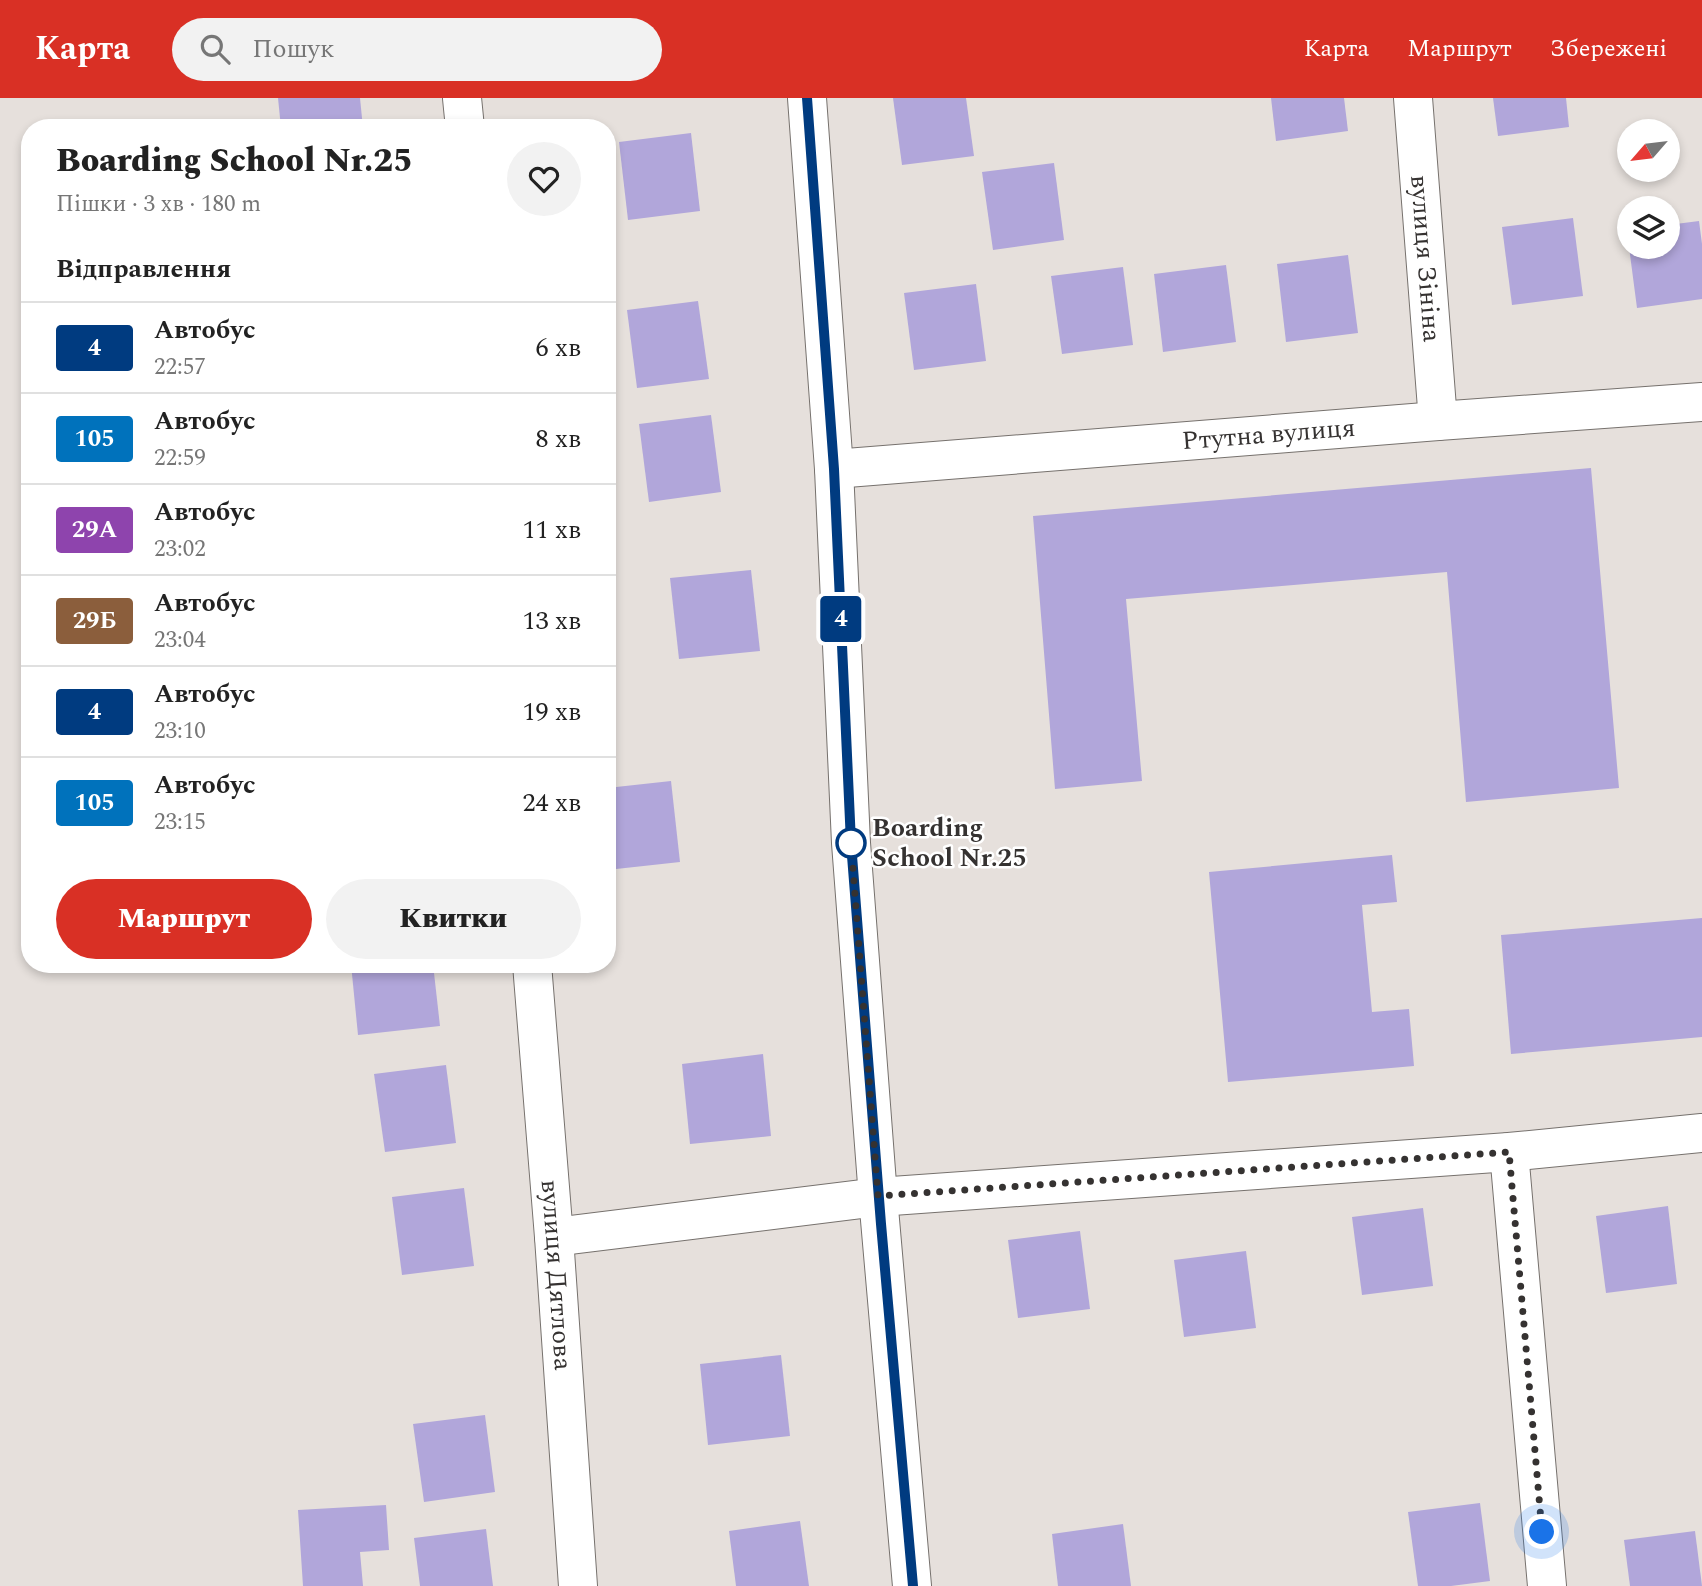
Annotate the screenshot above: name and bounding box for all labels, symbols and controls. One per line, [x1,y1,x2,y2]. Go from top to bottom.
search box [172,18,662,81]
text: Карта [35,24,130,74]
text: Пошук [252,29,334,69]
icon: search [196,30,234,68]
text: Карта [1304,31,1369,67]
text: Маршрут [1407,31,1512,67]
text: Збережені [1550,31,1667,67]
north arrow [1617,119,1680,182]
map controls [1617,119,1680,259]
text: Boarding School Nr.25 [56,136,413,186]
button: heart [507,142,581,216]
street label: вулиця Зініна [1399,173,1452,344]
text: Пішки · 3 хв · 180 m [56,187,261,222]
button: layers [1617,196,1680,259]
text: Відправлення [56,249,231,289]
text: Автобус [154,310,256,350]
text: 6 хв [536,328,581,368]
text: 4 [88,330,101,366]
text: 22:57 [154,350,206,385]
text: Автобус [154,401,256,441]
street label: Ртутна вулиця [1180,408,1357,461]
text: 8 хв [536,419,581,459]
text: 105 [74,421,115,457]
text: 22:59 [154,441,206,476]
text: Автобус [154,492,256,532]
text: 11 хв [523,510,581,550]
text: 29A [72,512,117,548]
text: 23:02 [154,532,206,567]
text: Автобус [154,583,256,623]
line badge: 4 [818,596,864,642]
text: 13 хв [523,601,581,641]
text: 4 [834,601,848,637]
text: 29Б [73,603,116,639]
text: 23:04 [154,623,206,658]
text: Автобус [154,674,256,714]
text: 19 хв [523,692,581,732]
text: 4 [88,694,101,730]
text: 23:10 [154,714,206,749]
text: Автобус [154,765,256,805]
text: 24 хв [523,783,581,823]
text: 105 [74,785,115,821]
text: 23:15 [154,805,206,840]
place label: Boarding School Nr.25 [872,808,1027,878]
marker: Boarding School Nr.25 [836,828,866,858]
button: Маршрут [56,879,312,959]
button: Квитки [326,879,581,959]
street label: вулиця Дятлова [529,1178,583,1372]
your location [1524,1514,1559,1549]

